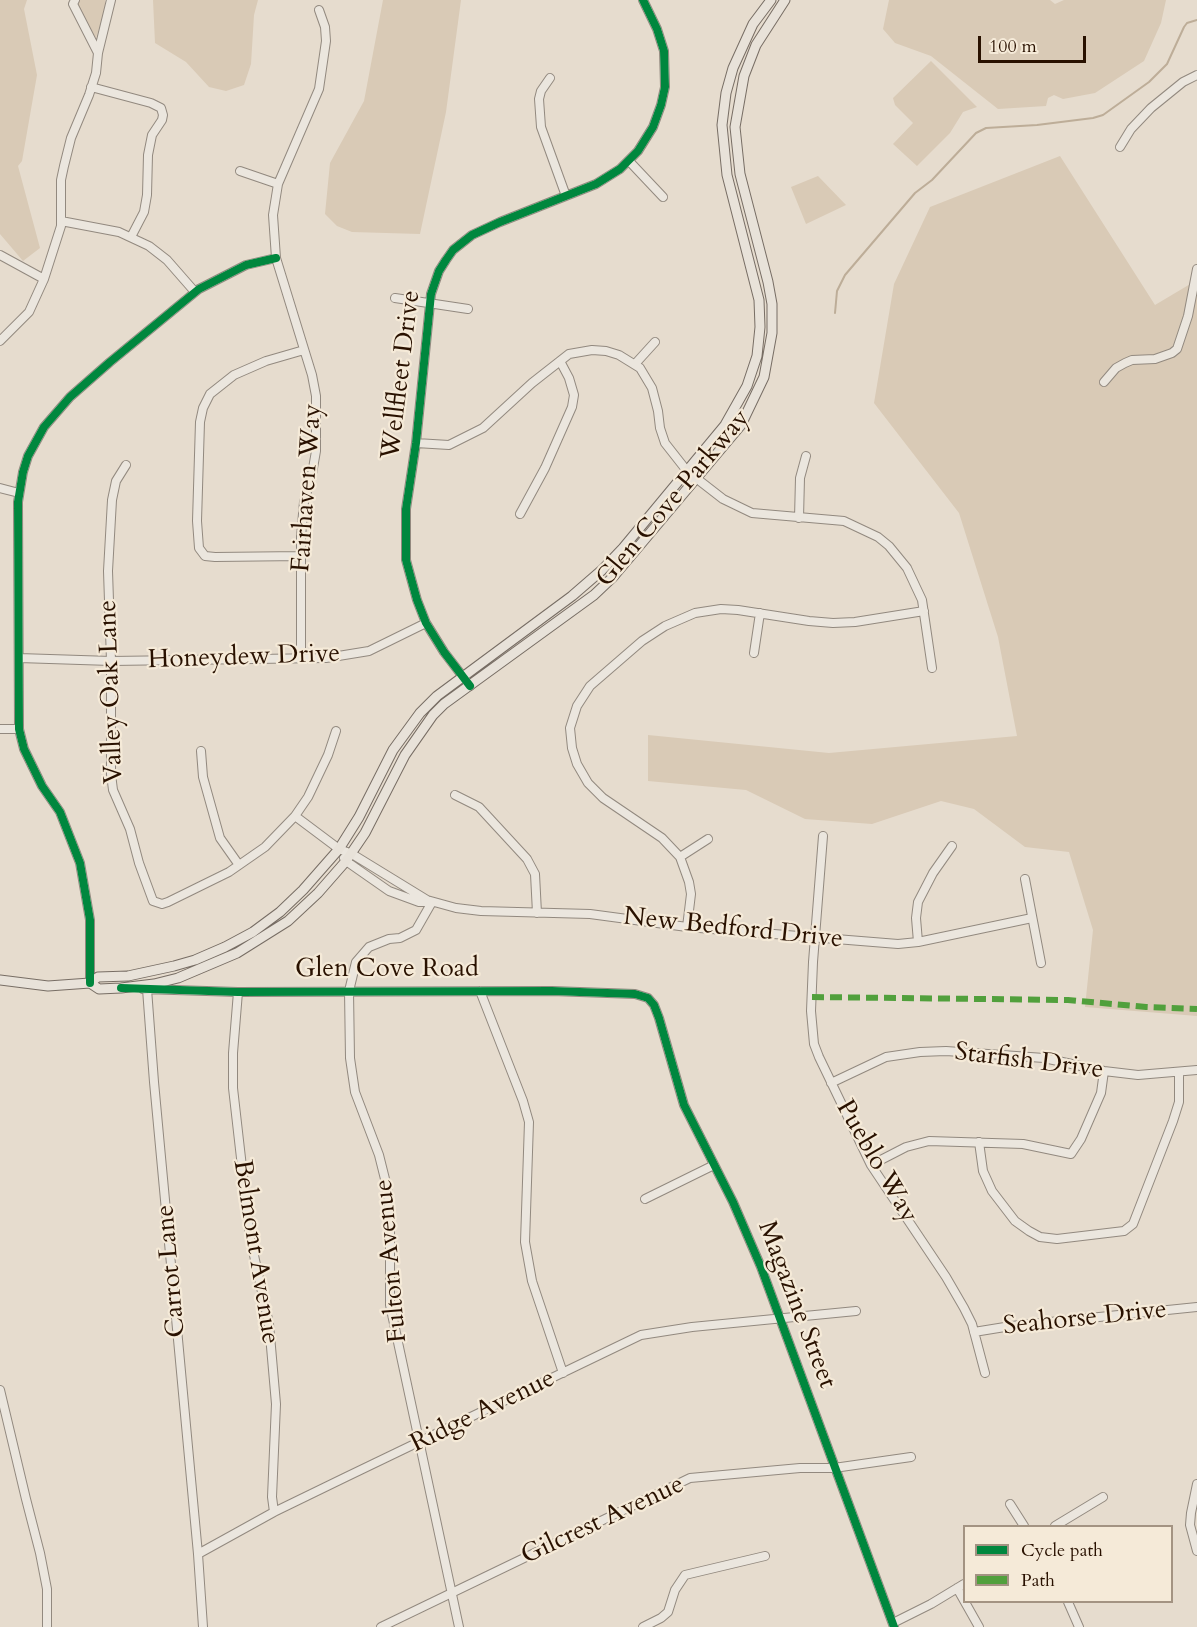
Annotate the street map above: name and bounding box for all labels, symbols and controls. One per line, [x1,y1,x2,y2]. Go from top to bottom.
scale bar [981,24,1089,62]
text: 100 m [989,34,1037,59]
street label: Wellfleet Drive [376,289,428,461]
street label: Fairhaven Way [287,403,329,573]
street label: Glen Cove Parkway [591,404,757,594]
street label: Valley Oak Lane [93,599,131,785]
street label: Honeydew Drive [147,639,341,677]
street label: New Bedford Drive [622,902,844,956]
street label: Glen Cove Road [295,954,479,986]
street label: Starfish Drive [953,1037,1105,1087]
street label: Pueblo Way [828,1095,924,1229]
street label: Belmont Avenue [225,1157,285,1347]
street label: Fulton Avenue [369,1178,415,1344]
street label: Carrot Lane [151,1203,193,1339]
street label: Magazine Street [750,1217,842,1393]
street label: Seahorse Drive [1002,1295,1168,1343]
street label: Ridge Avenue [406,1364,560,1460]
street label: Gilcrest Avenue [517,1470,689,1572]
legend [963,1525,1173,1603]
text: Cycle path [1021,1538,1103,1563]
text: Path [1021,1568,1055,1593]

